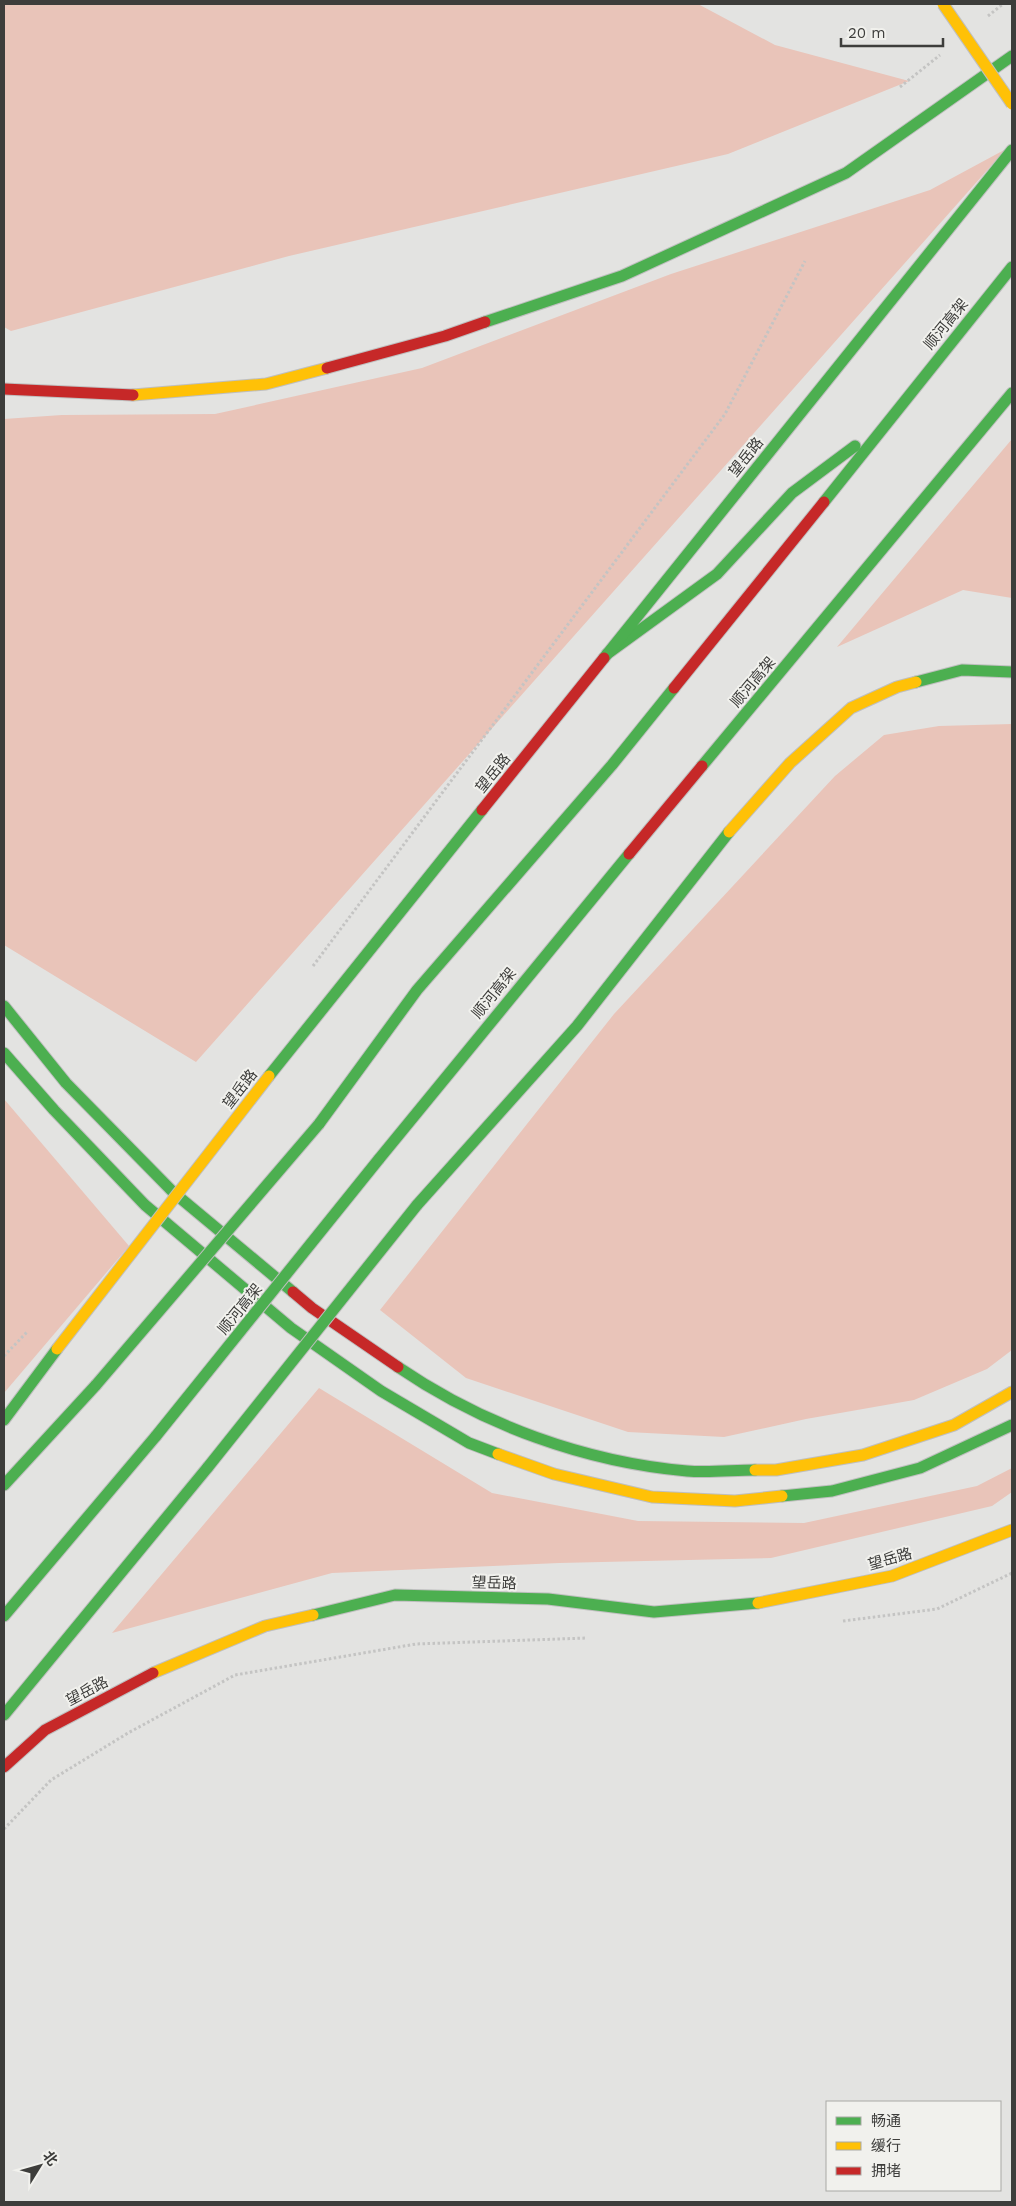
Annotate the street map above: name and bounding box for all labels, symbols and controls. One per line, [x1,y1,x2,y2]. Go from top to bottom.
scale bar [841,15,944,47]
text: 20 m [848,24,886,42]
street label: 顺河高架 [920,295,972,353]
street label: 望岳路 [725,434,767,480]
street label: 顺河高架 [727,653,779,711]
street label: 望岳路 [472,750,514,796]
street label: 顺河高架 [468,964,520,1022]
street label: 望岳路 [219,1066,261,1112]
street label: 顺河高架 [214,1280,266,1338]
street label: 望岳路 [866,1544,914,1574]
street label: 望岳路 [471,1574,517,1592]
street label: 望岳路 [63,1672,111,1710]
legend [826,2101,1001,2191]
text: 畅通 [871,2112,901,2130]
text: 缓行 [871,2137,901,2155]
north arrow [15,2141,65,2191]
text: 北 [40,2148,61,2169]
text: 拥堵 [871,2162,901,2180]

